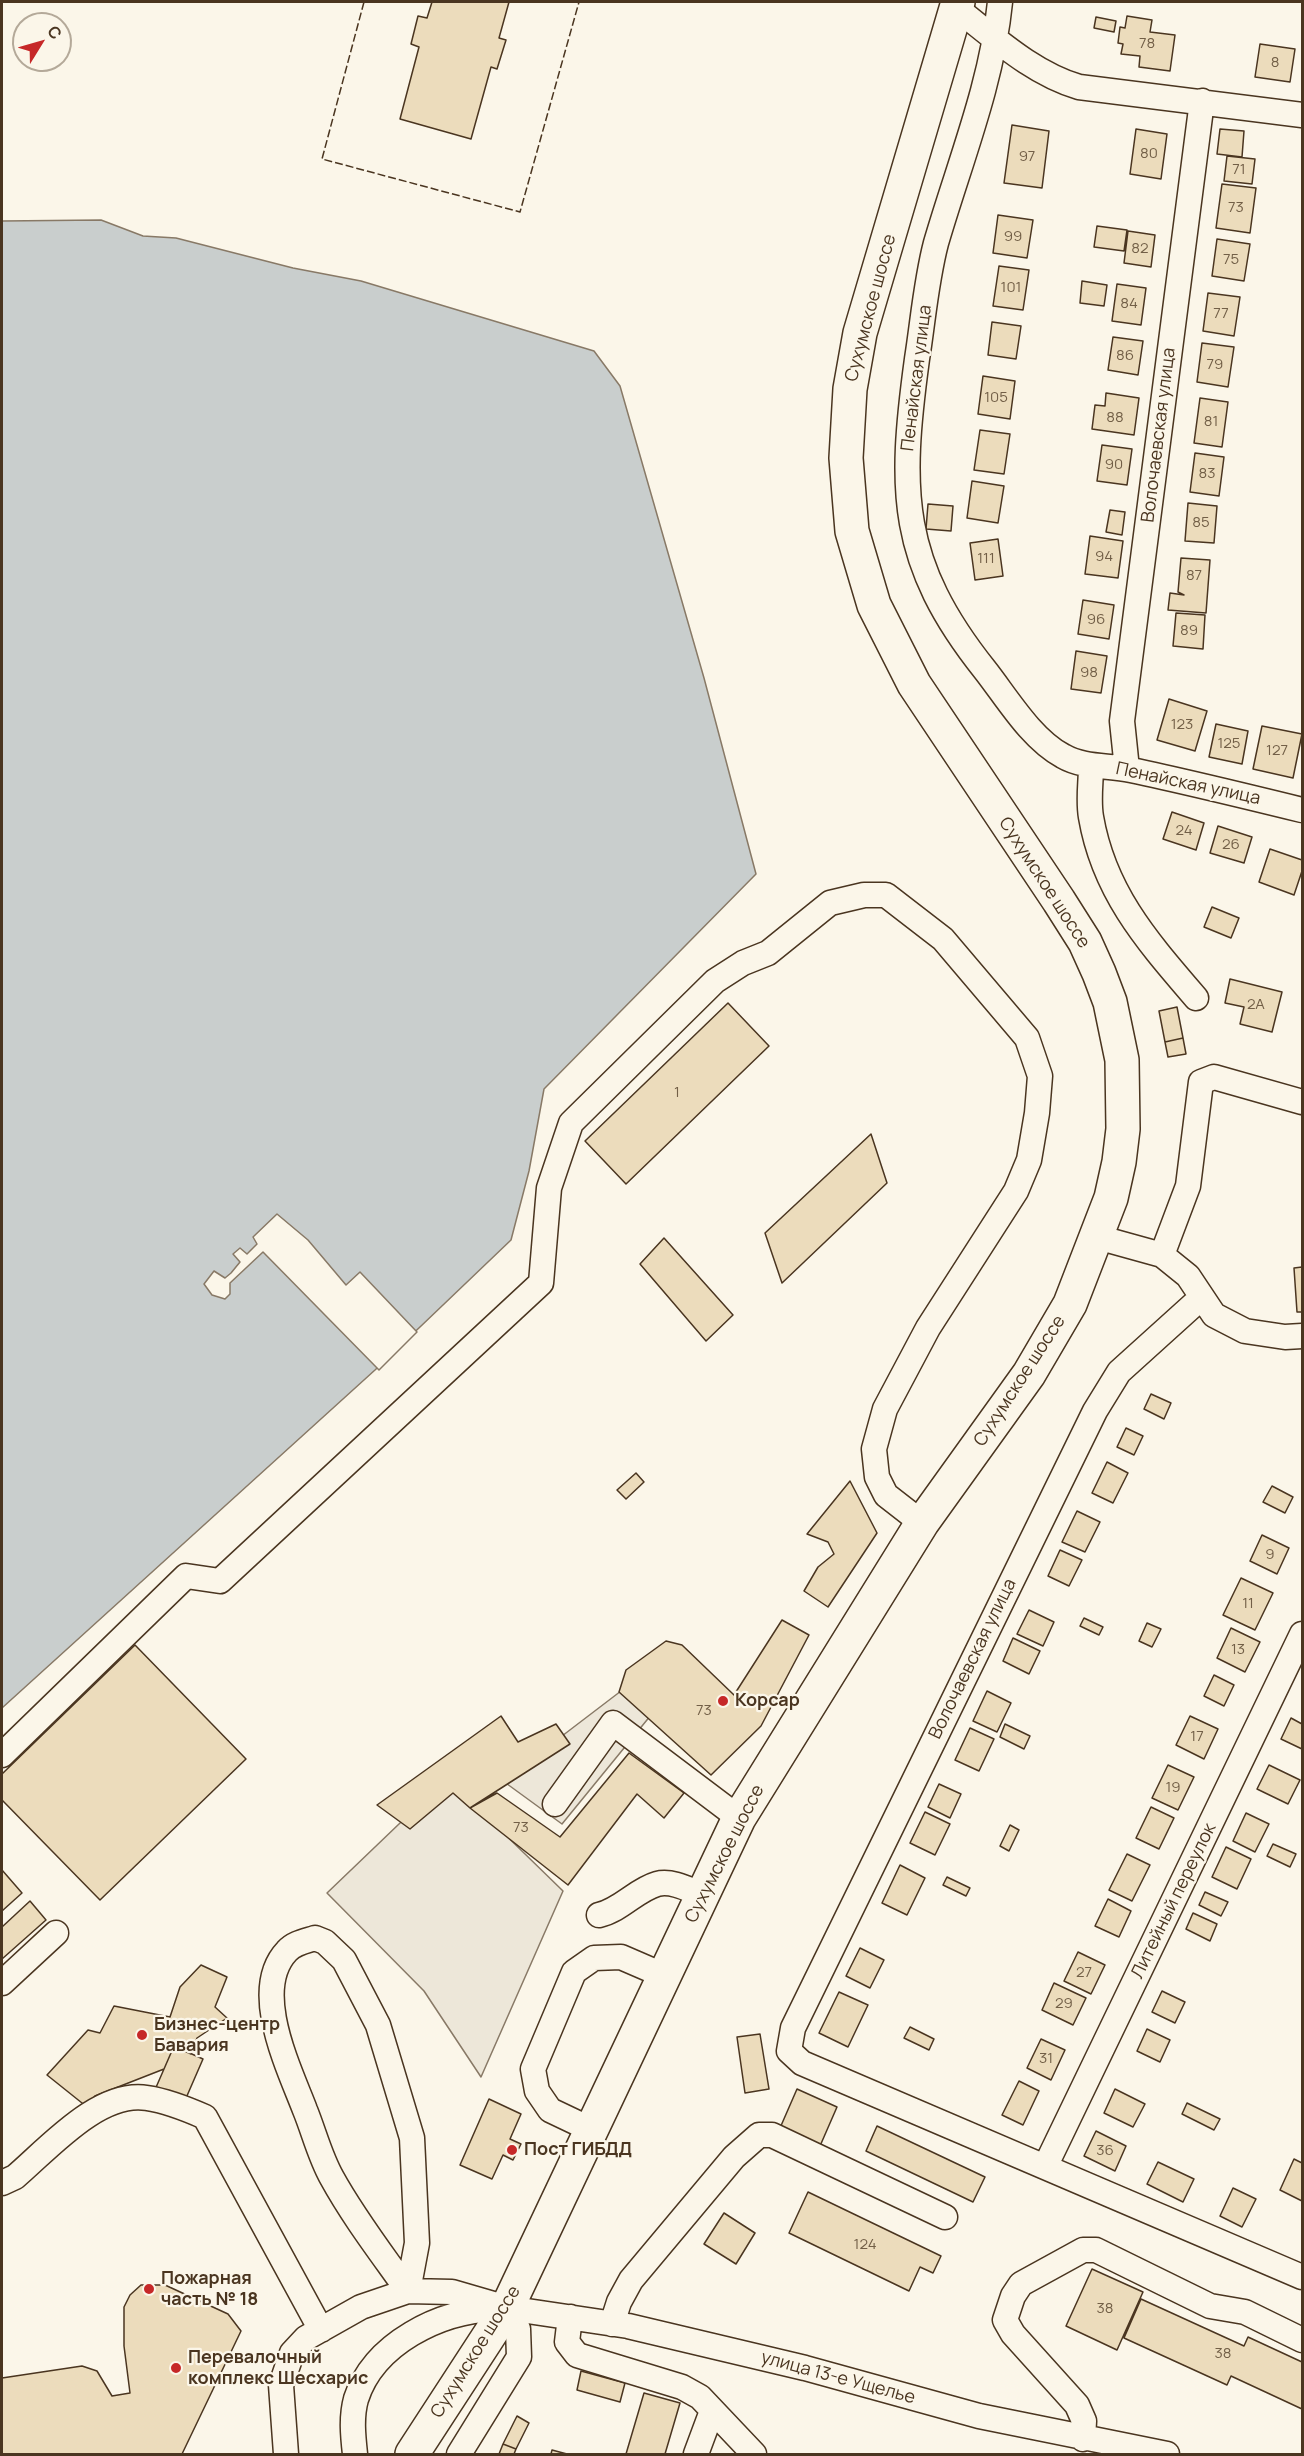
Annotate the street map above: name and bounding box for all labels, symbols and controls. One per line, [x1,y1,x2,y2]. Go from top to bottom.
north arrow [12,12,72,72]
text: С [42,21,67,44]
house number: 78 [1139,35,1155,53]
house number: 8 [1271,54,1279,72]
house number: 80 [1140,145,1158,163]
house number: 97 [1019,148,1035,166]
house number: 71 [1232,161,1246,179]
house number: 73 [1228,199,1244,217]
house number: 99 [1004,228,1022,246]
street label: Сухумское шоссе [841,232,901,384]
house number: 82 [1131,240,1149,258]
house number: 75 [1223,251,1239,269]
house number: 101 [1001,279,1021,297]
house number: 84 [1120,295,1138,313]
street label: Пенайская улица [897,304,937,452]
house number: 77 [1213,305,1229,323]
street label: Волочаевская улица [1138,346,1180,524]
house number: 86 [1116,347,1134,365]
house number: 79 [1207,356,1223,374]
house number: 105 [984,389,1008,407]
house number: 88 [1106,409,1124,427]
house number: 81 [1204,413,1218,431]
house number: 90 [1105,456,1123,474]
house number: 83 [1198,465,1216,483]
house number: 85 [1192,514,1210,532]
house number: 94 [1095,548,1113,566]
house number: 111 [977,550,995,568]
house number: 87 [1186,567,1202,585]
house number: 96 [1087,611,1105,629]
house number: 89 [1180,622,1198,640]
house number: 98 [1080,664,1098,682]
house number: 123 [1171,716,1193,734]
house number: 125 [1217,735,1241,753]
house number: 127 [1266,742,1288,760]
street label: Пенайская улица [1114,758,1262,810]
street label: Сухумское шоссе [994,813,1094,953]
house number: 24 [1175,822,1193,840]
house number: 26 [1222,836,1240,854]
house number: 2А [1247,996,1265,1014]
house number: 1 [674,1084,680,1102]
street label: Сухумское шоссе [970,1311,1070,1451]
house number: 9 [1265,1546,1275,1564]
street label: Волочаевская улица [925,1575,1021,1743]
house number: 11 [1242,1595,1254,1613]
house number: 13 [1231,1641,1245,1659]
place label: Корсар [735,1690,800,1712]
marker: Корсар [716,1694,730,1708]
house number: 73 [696,1702,712,1720]
house number: 17 [1190,1728,1204,1746]
house number: 19 [1165,1779,1181,1797]
street label: Сухумское шоссе [681,1781,769,1927]
house number: 73 [513,1819,529,1837]
street label: Литейный переулок [1127,1820,1221,1982]
house number: 27 [1076,1964,1092,1982]
house number: 29 [1055,1995,1073,2013]
place label: Бизнес-центр Бавария [154,2014,280,2056]
marker: Бизнес-центр Бавария [135,2028,149,2042]
house number: 31 [1039,2050,1053,2068]
place label: Пост ГИБДД [524,2139,632,2161]
house number: 36 [1096,2142,1114,2160]
marker: Пост ГИБДД [505,2143,519,2157]
house number: 124 [854,2236,876,2254]
place label: Пожарная часть № 18 [161,2268,258,2310]
marker: Пожарная часть № 18 [142,2282,156,2296]
street label: Сухумское шоссе [427,2282,525,2422]
house number: 38 [1096,2300,1114,2318]
house number: 38 [1214,2345,1232,2363]
place label: Перевалочный комплекс Шесхарис [188,2347,368,2390]
street label: улица 13-е Ущелье [758,2347,918,2409]
marker: Перевалочный комплекс Шесхарис [169,2361,183,2375]

